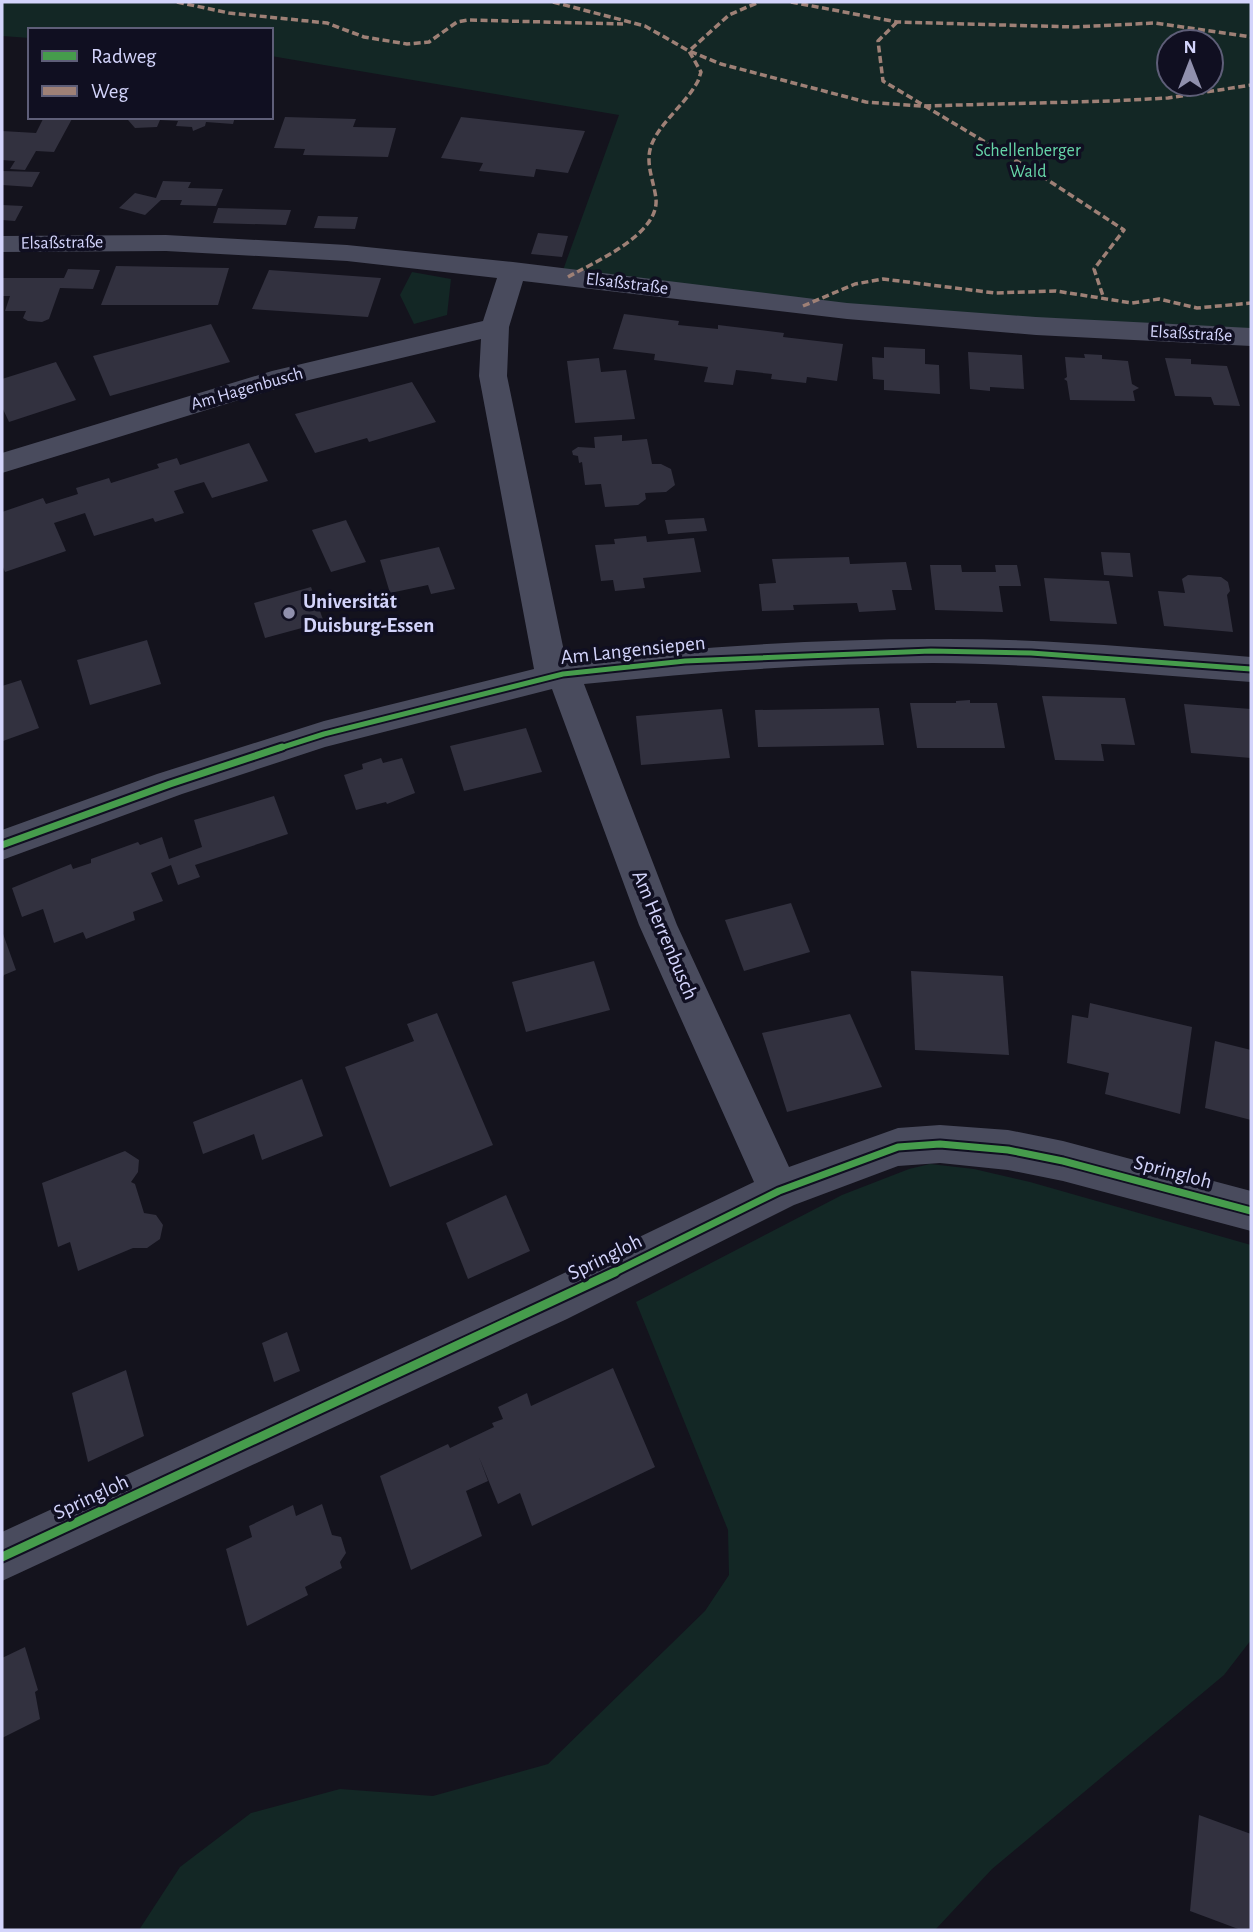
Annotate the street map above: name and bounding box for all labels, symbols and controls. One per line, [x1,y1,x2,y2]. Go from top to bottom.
legend [28,28,273,119]
north arrow [1155,28,1225,98]
text: N [1183,38,1197,57]
text: Radweg [91,46,157,67]
text: Weg [91,81,129,102]
park label: Schellenberger Wald [975,142,1081,181]
street label: Elsaßstraße [21,233,103,253]
street label: Elsaßstraße [585,270,669,298]
street label: Elsaßstraße [1149,323,1233,345]
street label: Am Hagenbusch [189,364,305,414]
place label: Universität Duisburg-Essen [303,591,434,636]
marker: Universität Duisburg-Essen [281,605,297,621]
street label: Am Langensiepen [559,632,707,668]
street label: Am Herrenbusch [628,867,702,1003]
street label: Springloh [1132,1152,1214,1192]
street label: Springloh [565,1230,645,1284]
street label: Springloh [50,1471,132,1523]

